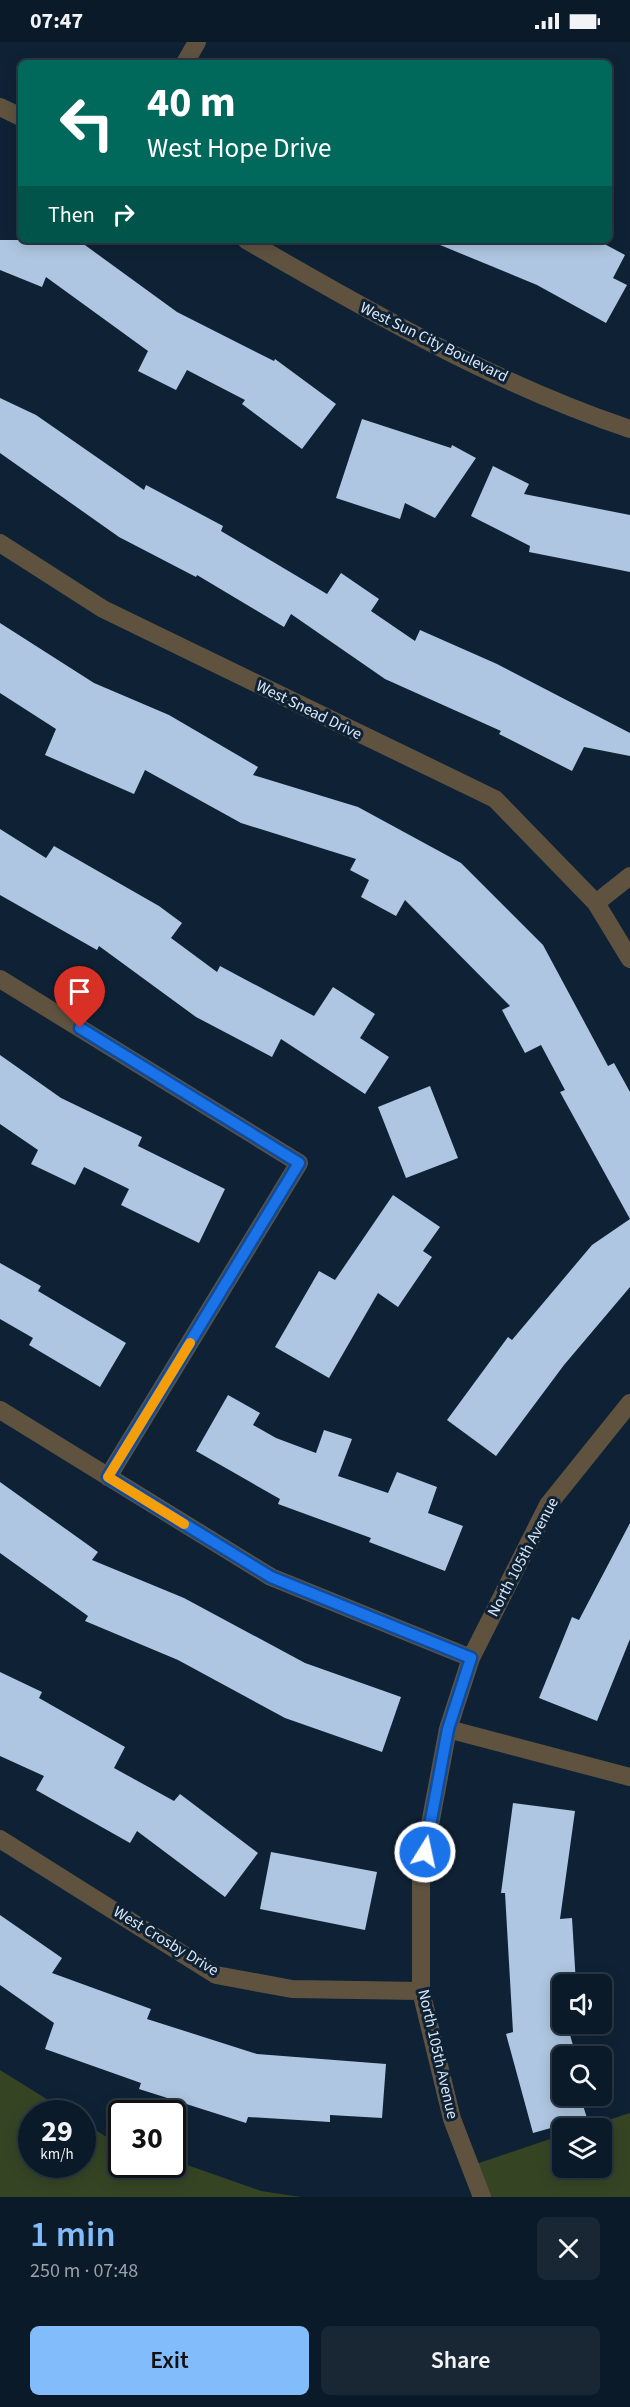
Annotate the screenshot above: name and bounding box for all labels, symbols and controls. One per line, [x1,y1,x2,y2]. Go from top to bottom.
text: 07:47 [30,5,83,37]
text: 40 m [147,73,236,133]
icon: left [48,84,126,162]
text: West Hope Drive [147,129,331,168]
icon: right [107,198,140,231]
text: Then [48,199,95,231]
street label: West Sun City Boulevard [356,297,512,387]
street label: West Snead Drive [252,675,366,745]
pin [54,966,105,1028]
icon: arrive [63,975,96,1008]
street label: North 105th Avenue [482,1493,564,1621]
position arrow [393,1820,457,1884]
street label: West Crosby Drive [109,1901,223,1981]
map controls [552,1974,612,2178]
button: sound [552,1974,612,2034]
street label: North 105th Avenue [412,1987,464,2121]
button: search [552,2046,612,2106]
speed limit sign: 30 [108,2100,186,2178]
text: 29 [41,2110,73,2153]
button: layers [552,2118,612,2178]
text: km/h [40,2144,74,2165]
text: 1 min [30,2209,116,2260]
button: close [537,2217,600,2280]
text: 250 m · 07:48 [30,2257,138,2285]
button: Exit [30,2326,309,2395]
button: Share [321,2326,600,2395]

